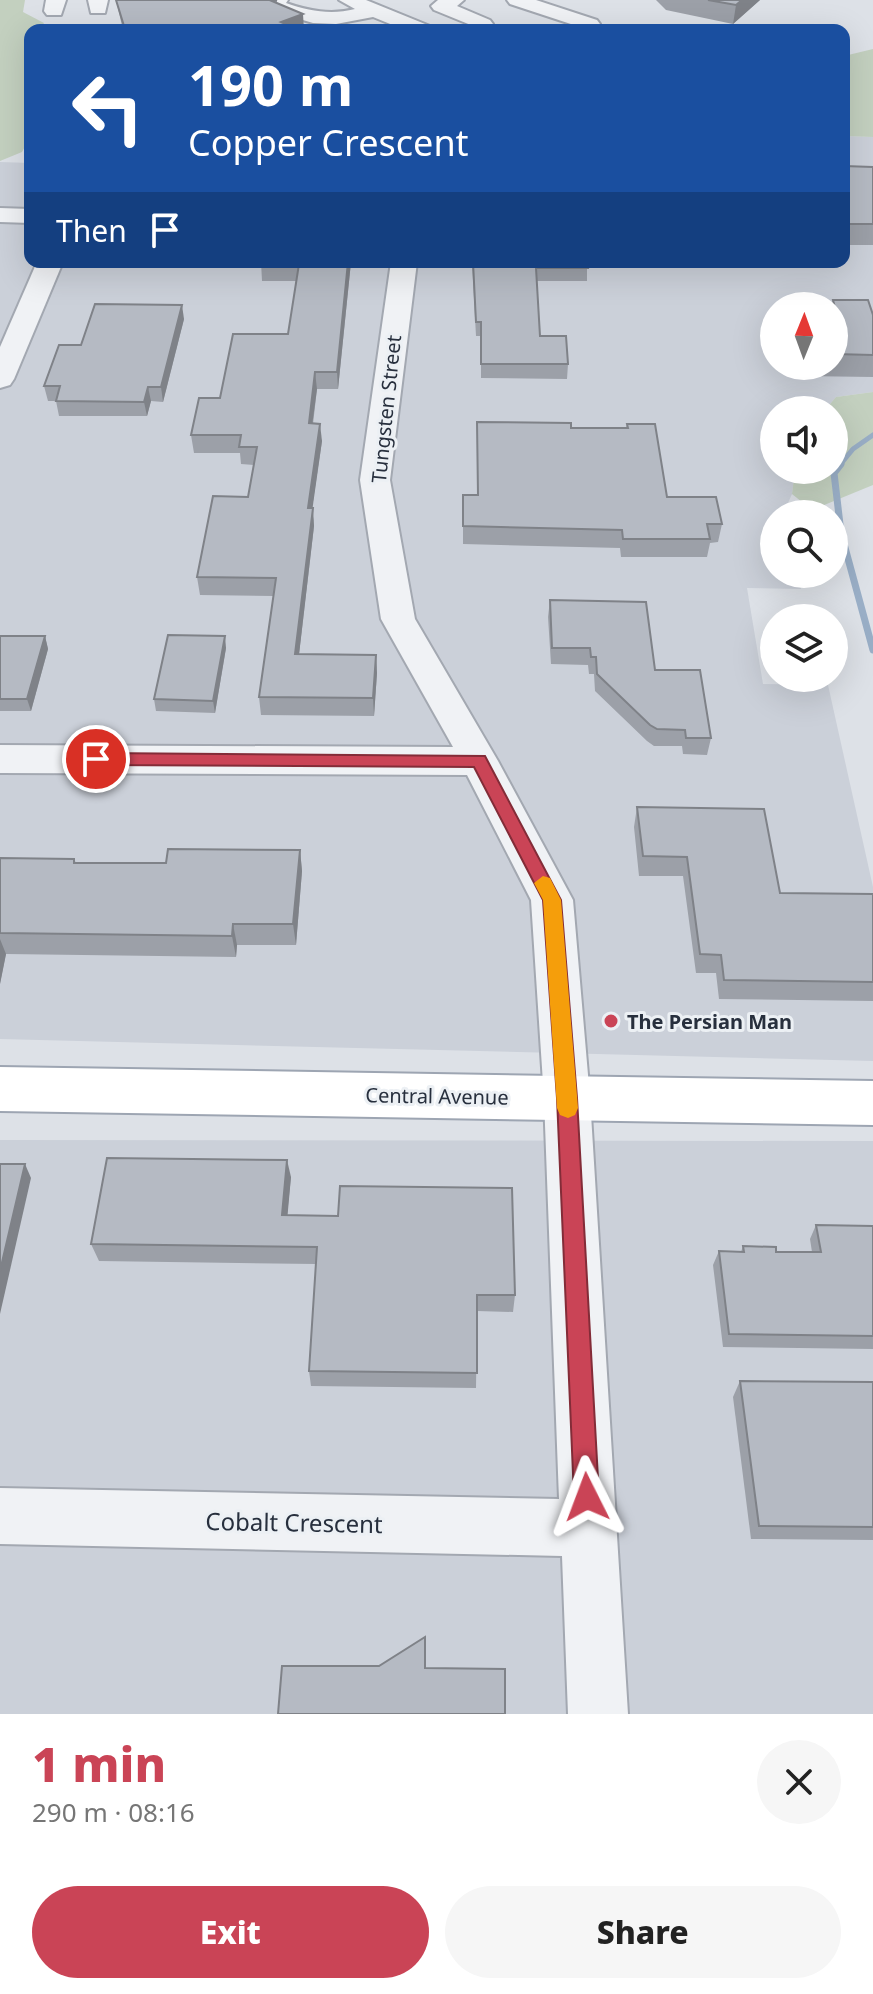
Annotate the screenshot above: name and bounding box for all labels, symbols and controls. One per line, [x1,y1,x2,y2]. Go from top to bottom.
text: 190 m [188,46,353,122]
icon: left [56,56,160,160]
text: Copper Crescent [188,118,469,167]
icon: arrive [143,208,187,252]
text: Then [56,210,127,251]
north arrow [760,292,848,380]
map controls [760,292,848,692]
street label: Tungsten Street [365,334,407,484]
button: sound [760,396,848,484]
button: search [760,500,848,588]
button: layers [760,604,848,692]
pin [62,725,130,793]
icon: arrive [74,737,118,781]
place label: The Persian Man [627,1008,792,1035]
marker: The Persian Man [602,1012,620,1030]
street label: Central Avenue [365,1081,509,1111]
position arrow [545,1455,629,1539]
street label: Cobalt Crescent [205,1504,383,1540]
text: 1 min [32,1731,166,1796]
button: close [757,1740,841,1824]
text: 290 m · 08:16 [32,1794,195,1830]
button: Exit [32,1886,429,1978]
button: Share [445,1886,841,1978]

